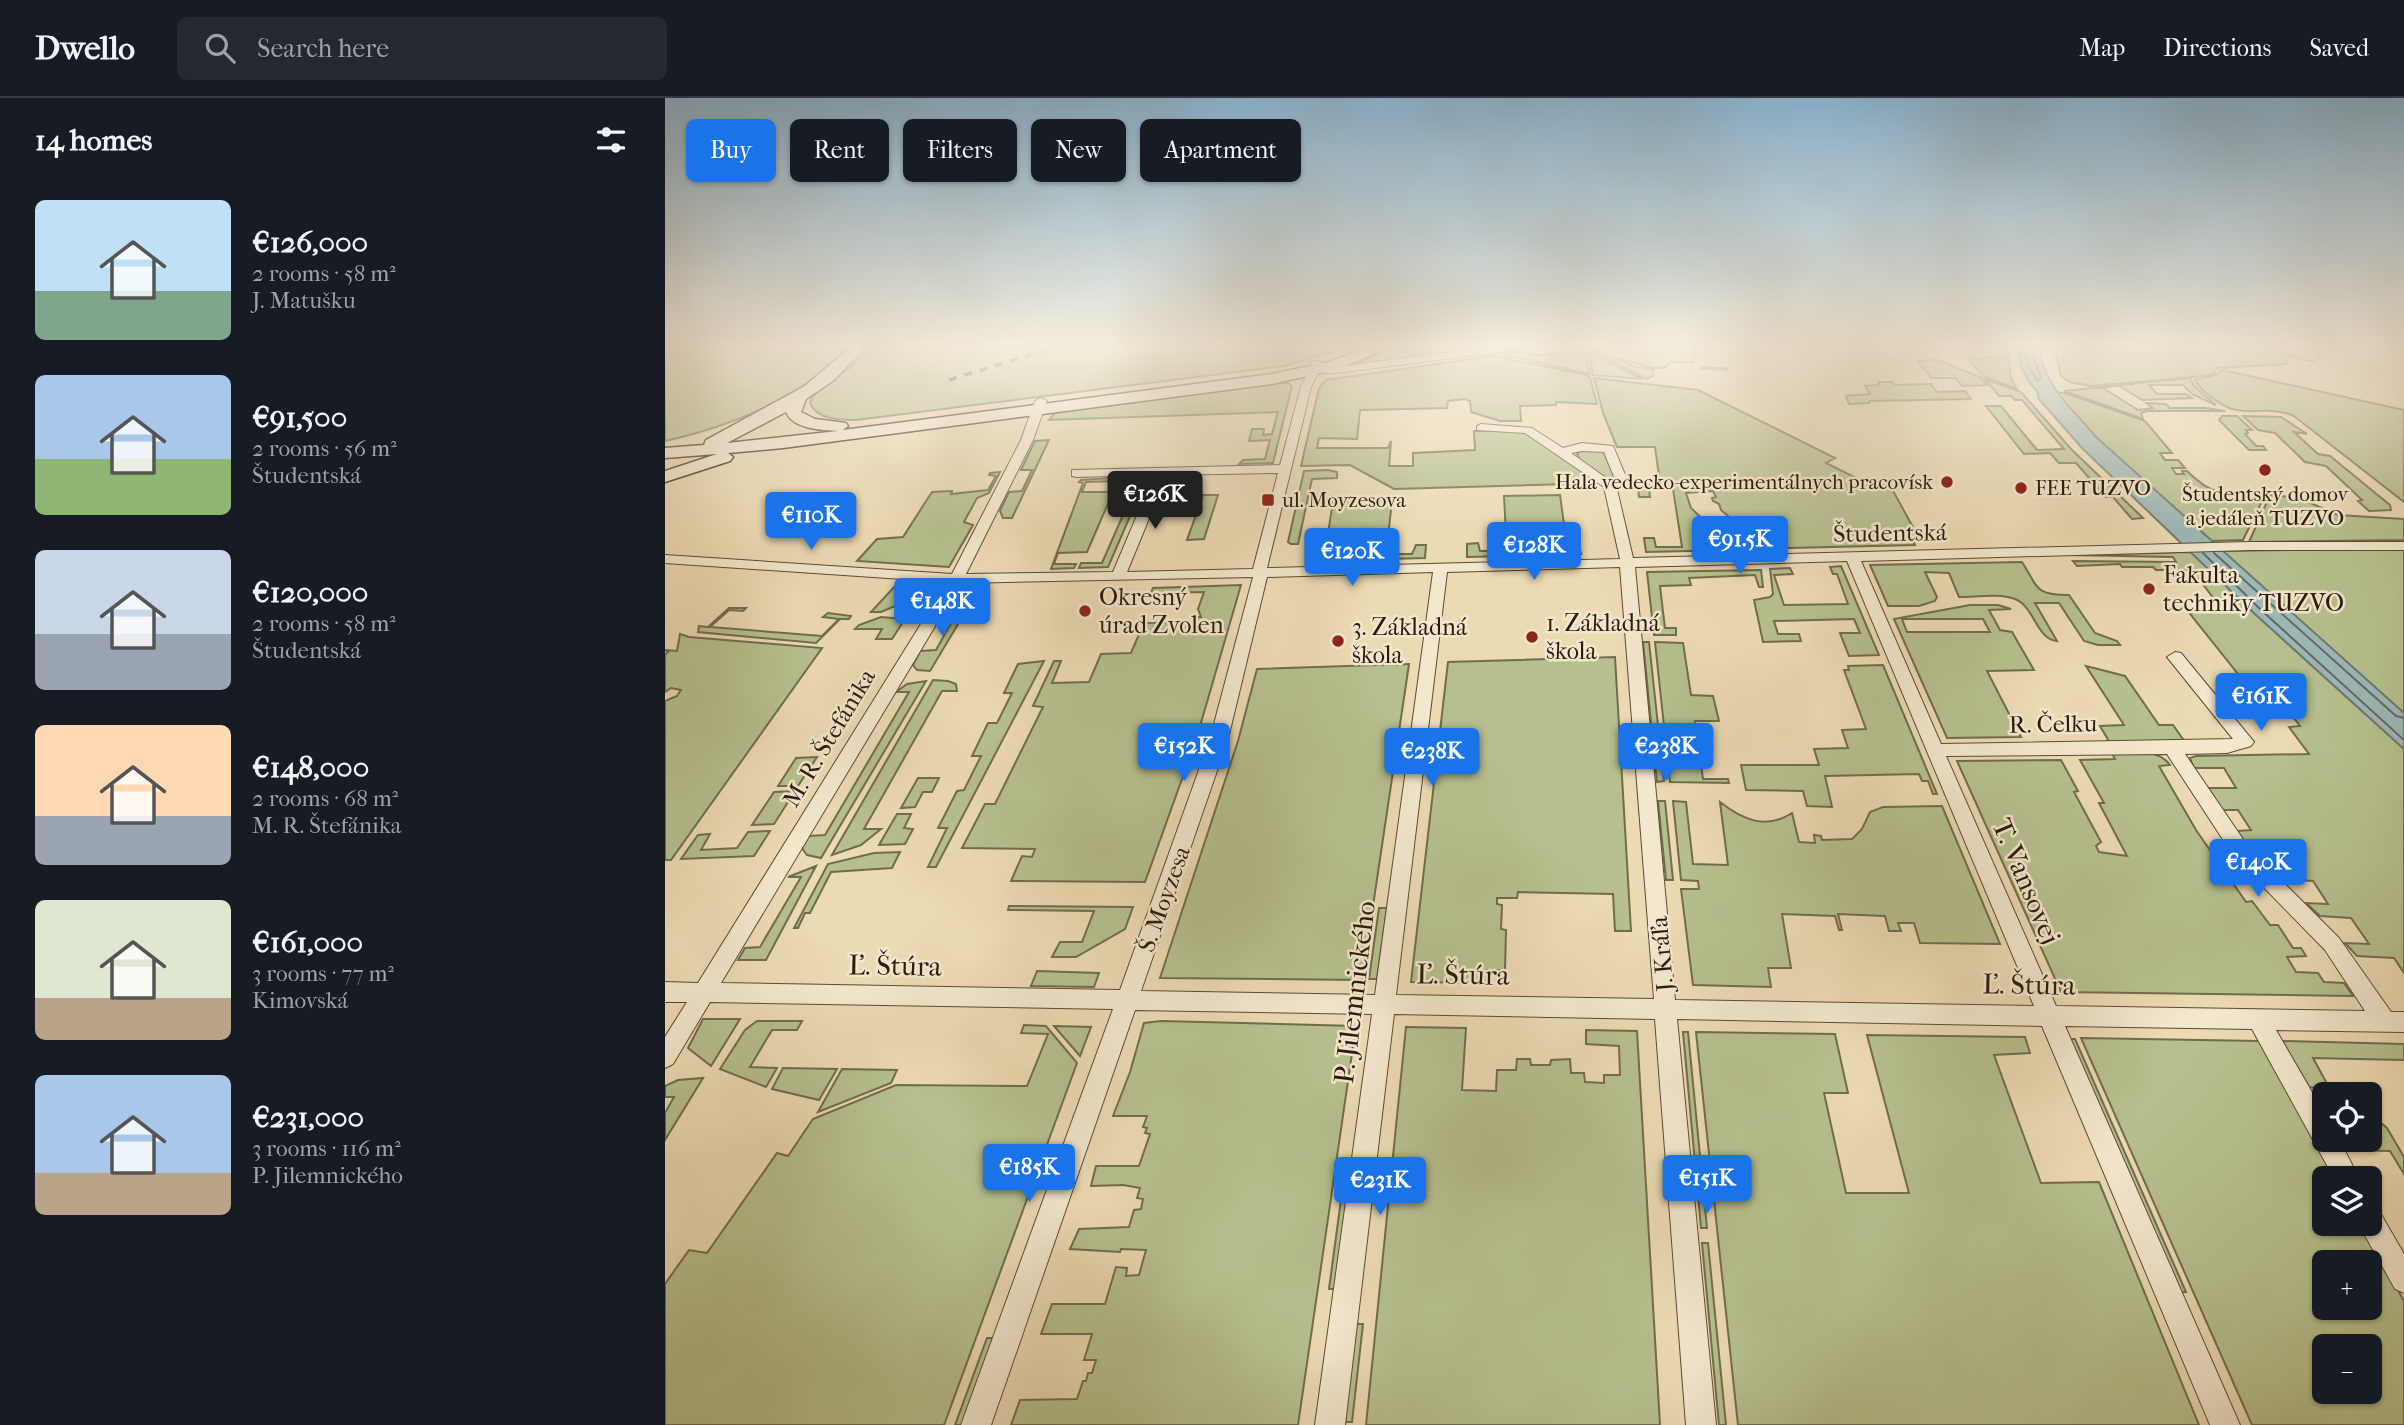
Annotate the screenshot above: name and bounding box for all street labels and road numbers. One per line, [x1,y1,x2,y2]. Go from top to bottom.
street label: Študentská [1833,517,1948,548]
street label: M. R. Štefánika [776,663,882,812]
street label: R. Čelku [2009,708,2098,739]
street label: T. Vansovej [1985,813,2068,949]
street label: Š. Moyzesa [1131,841,1196,956]
street label: P. Jilemnického [1327,899,1382,1085]
street label: J. Kráľa [1645,914,1679,995]
street label: Ľ. Štúra [848,948,943,983]
street label: Ľ. Štúra [1416,957,1511,992]
street label: Ľ. Štúra [1982,967,2077,1002]

